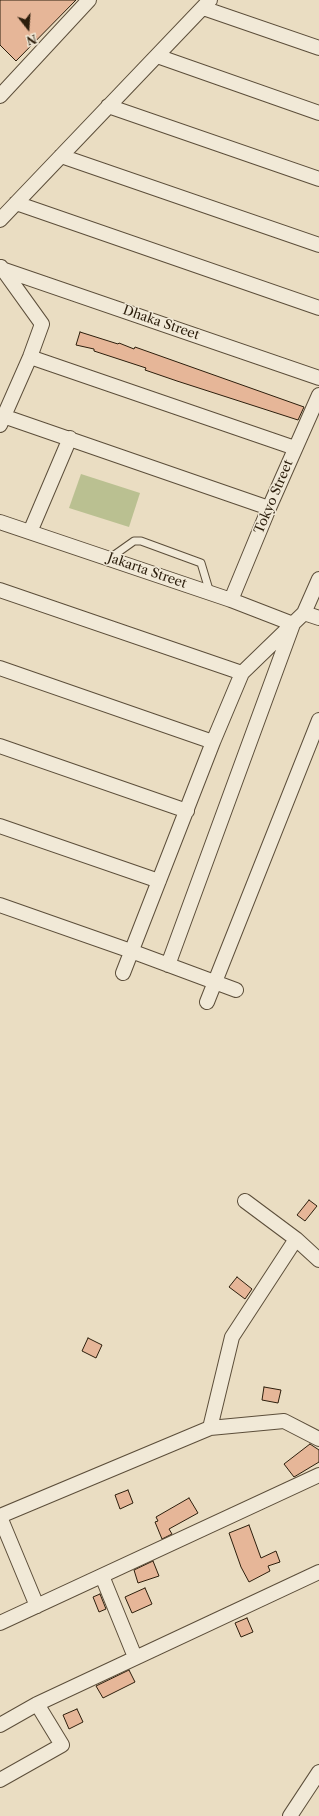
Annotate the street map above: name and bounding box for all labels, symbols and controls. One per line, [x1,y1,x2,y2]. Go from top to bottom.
north arrow [8,8,48,48]
text: N [25,31,38,48]
street label: Dhaka Street [121,303,201,343]
street label: Tokyo Street [251,458,297,536]
street label: Jakarta Street [105,550,189,592]

